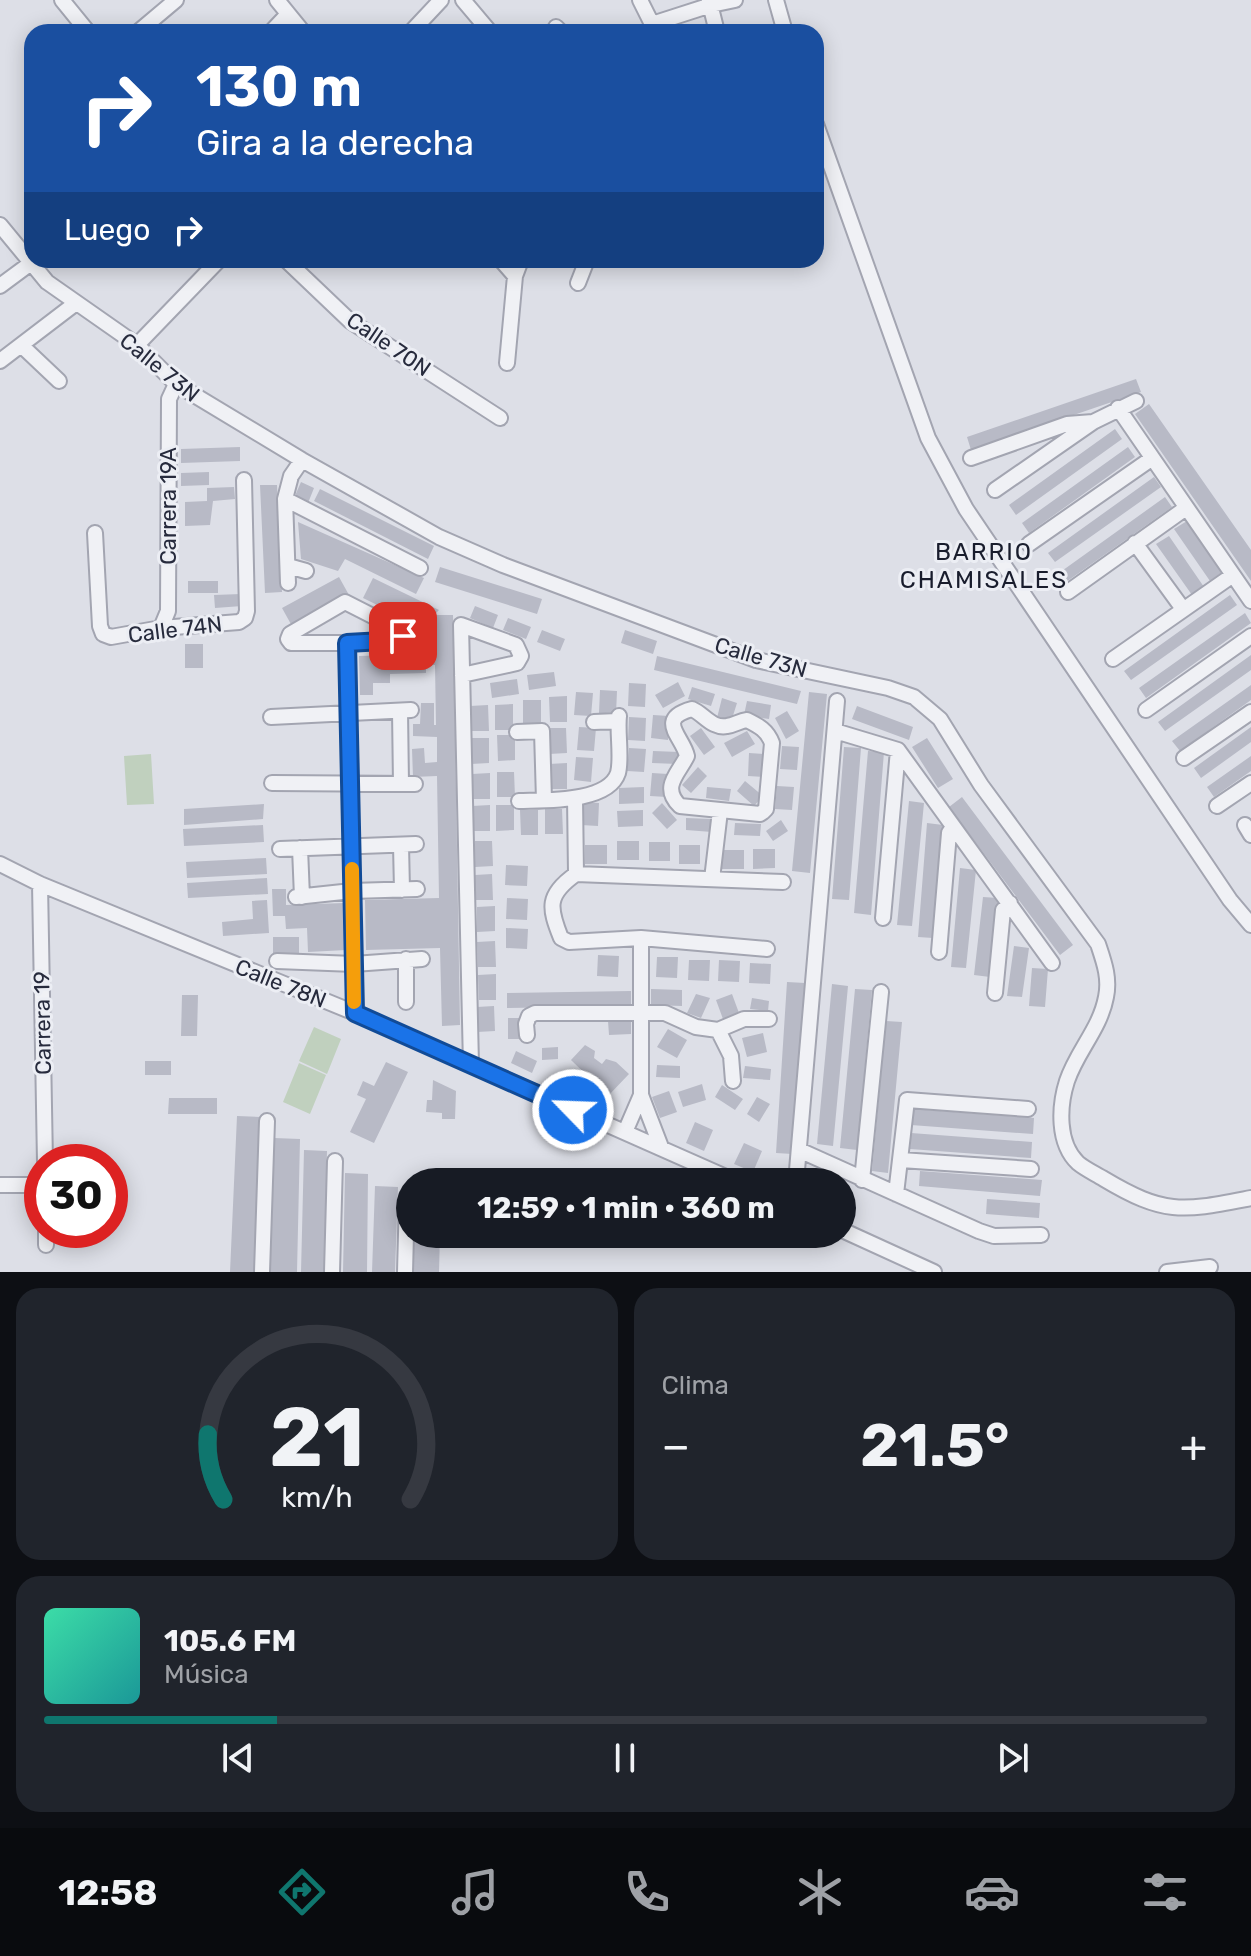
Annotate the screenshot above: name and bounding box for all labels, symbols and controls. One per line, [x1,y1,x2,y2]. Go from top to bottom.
text: 130 m [196,54,362,120]
icon: right [64,56,168,160]
text: Gira a la derecha [196,121,474,164]
icon: right [166,208,210,252]
text: Luego [64,212,150,248]
street label: Calle 70N [341,306,436,382]
street label: Calle 73N [114,327,205,408]
street label: Carrera 19A [155,447,182,565]
district label: BARRIO CHAMISALES [900,538,1068,594]
pin [369,602,437,670]
street label: Calle 74N [126,610,224,649]
icon: arrive [381,614,425,658]
street label: Calle 73N [711,631,810,684]
street label: Calle 78N [231,953,330,1014]
street label: Carrera 19 [28,971,57,1075]
position arrow [531,1068,615,1152]
speed limit sign: 30 [24,1144,128,1248]
text: 12:59 · 1 min · 360 m [477,1190,775,1226]
text: Clima [662,1370,729,1401]
text: 21 [269,1388,364,1487]
text: 21.5° [860,1410,1009,1481]
text: − [662,1420,690,1472]
text: + [1180,1420,1207,1472]
text: km/h [281,1480,352,1514]
text: 105.6 FM [164,1623,296,1659]
text: Música [164,1659,249,1690]
icon: previous [216,1736,260,1780]
icon: pause [603,1736,647,1780]
icon: next [991,1736,1035,1780]
icon: directions [274,1864,330,1920]
icon: music [447,1864,503,1920]
icon: phone [619,1864,675,1920]
icon: climate [792,1864,848,1920]
icon: car [964,1864,1020,1920]
icon: filters [1137,1864,1193,1920]
text: 12:58 [58,1871,158,1914]

